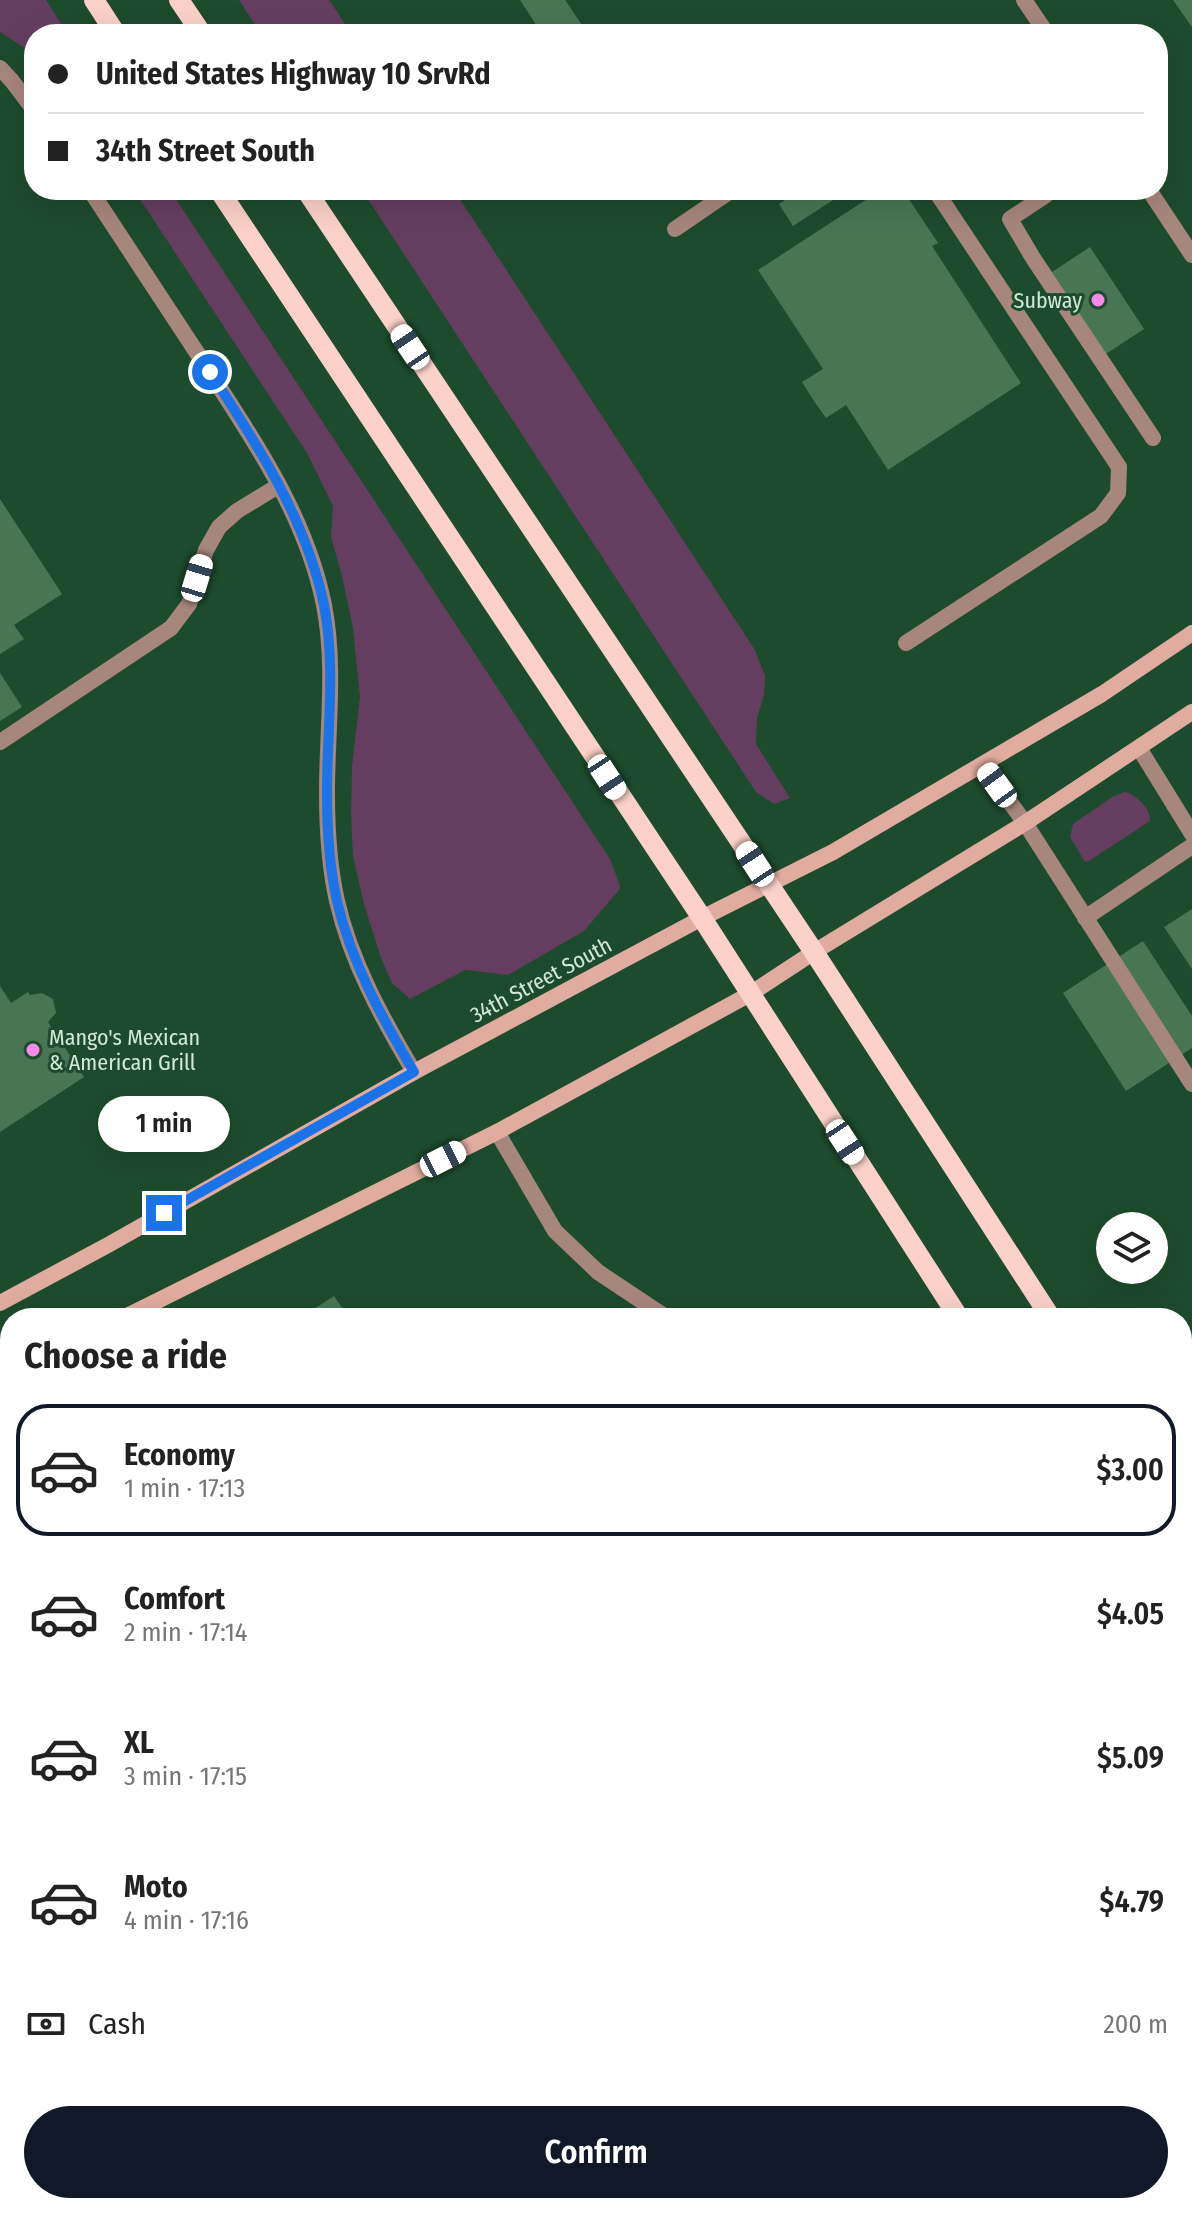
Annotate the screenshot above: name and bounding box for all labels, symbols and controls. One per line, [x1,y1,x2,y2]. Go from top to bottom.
text: United States Highway 10 SrvRd [96,56,491,92]
text: 34th Street South [96,133,315,169]
place label: Subway [1013,287,1082,314]
marker: Subway [1089,291,1107,309]
car [387,320,433,374]
route start [192,354,228,390]
car [179,552,215,604]
car [584,750,630,804]
car [973,759,1021,811]
car [732,837,778,891]
street label: 34th Street South [466,931,616,1029]
place label: Mango's Mexican & American Grill [49,1024,200,1076]
marker: Mango's Mexican & American Grill [24,1041,42,1059]
callout: 1 min [98,1097,230,1153]
text: 1 min [136,1108,192,1139]
car [822,1115,868,1169]
car [416,1137,470,1181]
route end [146,1195,182,1231]
map controls [1096,1212,1168,1284]
button: layers [1096,1212,1168,1284]
text: Choose a ride [24,1334,227,1378]
icon: car [28,1434,100,1506]
text: Economy [124,1437,235,1473]
text: $3.00 [1096,1452,1164,1488]
text: 1 min · 17:13 [124,1473,245,1504]
icon: car [28,1578,100,1650]
text: Comfort [124,1581,225,1617]
text: $4.05 [1097,1596,1164,1632]
text: 2 min · 17:14 [124,1617,247,1648]
icon: car [28,1722,100,1794]
text: XL [124,1725,154,1761]
text: $5.09 [1097,1740,1164,1776]
text: 3 min · 17:15 [124,1761,247,1792]
icon: car [28,1866,100,1938]
text: Moto [124,1869,188,1905]
text: $4.79 [1100,1884,1164,1920]
text: 4 min · 17:16 [124,1905,249,1936]
icon: cash [24,2002,68,2046]
text: Cash [88,2006,146,2042]
text: 200 m [1103,2009,1168,2040]
button: Confirm [24,2106,1168,2198]

